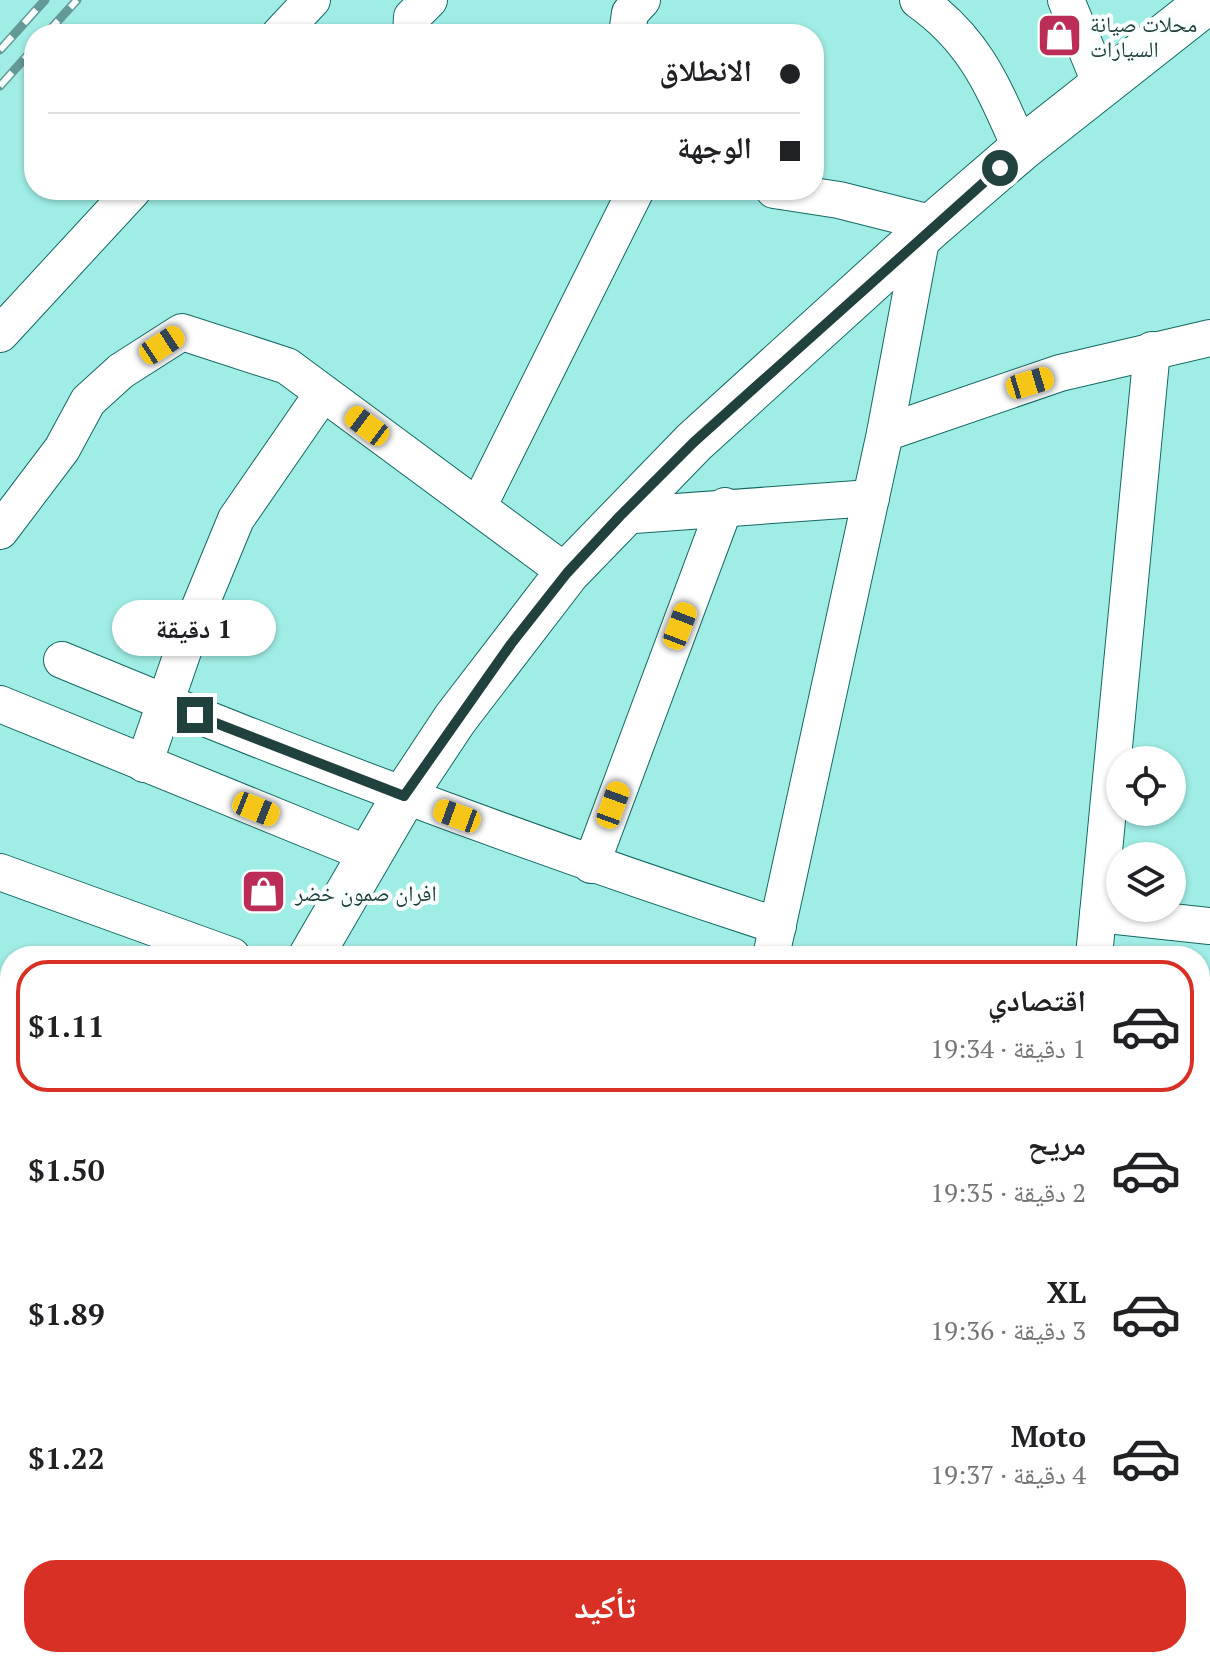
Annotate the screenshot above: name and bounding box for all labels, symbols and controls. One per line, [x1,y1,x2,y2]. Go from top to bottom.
place label: محلات صيانة السيارات [1090,9,1197,63]
shop icon: محلات صيانة السيارات [1035,12,1083,60]
text: الانطلاق [659,50,752,90]
text: الوجهة [677,127,752,167]
route start [982,150,1018,186]
car [135,322,189,368]
car [1004,365,1056,401]
car [341,402,393,450]
callout: 1 دقيقة [113,599,277,655]
car [660,599,700,653]
text: 1 دقيقة [156,611,232,645]
route end [177,697,213,733]
map controls [1106,746,1186,922]
button: locate [1106,746,1186,826]
car [594,778,632,832]
car [229,789,283,829]
car [430,797,484,835]
button: layers [1106,842,1186,922]
shop icon: افران صمون خضر [240,868,288,916]
place label: افران صمون خضر [294,878,437,907]
text: اقتصادي [988,980,1086,1020]
icon: car [1110,990,1182,1062]
text: $1.11 [28,1006,105,1046]
text: 1 دقيقة · 19:34 [930,1031,1086,1065]
text: مريح [1028,1124,1086,1164]
icon: car [1110,1134,1182,1206]
text: $1.50 [28,1150,105,1190]
text: 2 دقيقة · 19:35 [930,1175,1086,1209]
text: XL [1047,1272,1086,1312]
icon: car [1110,1278,1182,1350]
text: $1.89 [28,1294,105,1334]
text: 3 دقيقة · 19:36 [930,1313,1086,1347]
text: Moto [1011,1416,1086,1456]
icon: car [1110,1422,1182,1494]
text: $1.22 [28,1438,105,1478]
text: 4 دقيقة · 19:37 [930,1457,1086,1491]
button: تأكيد [24,1560,1186,1652]

